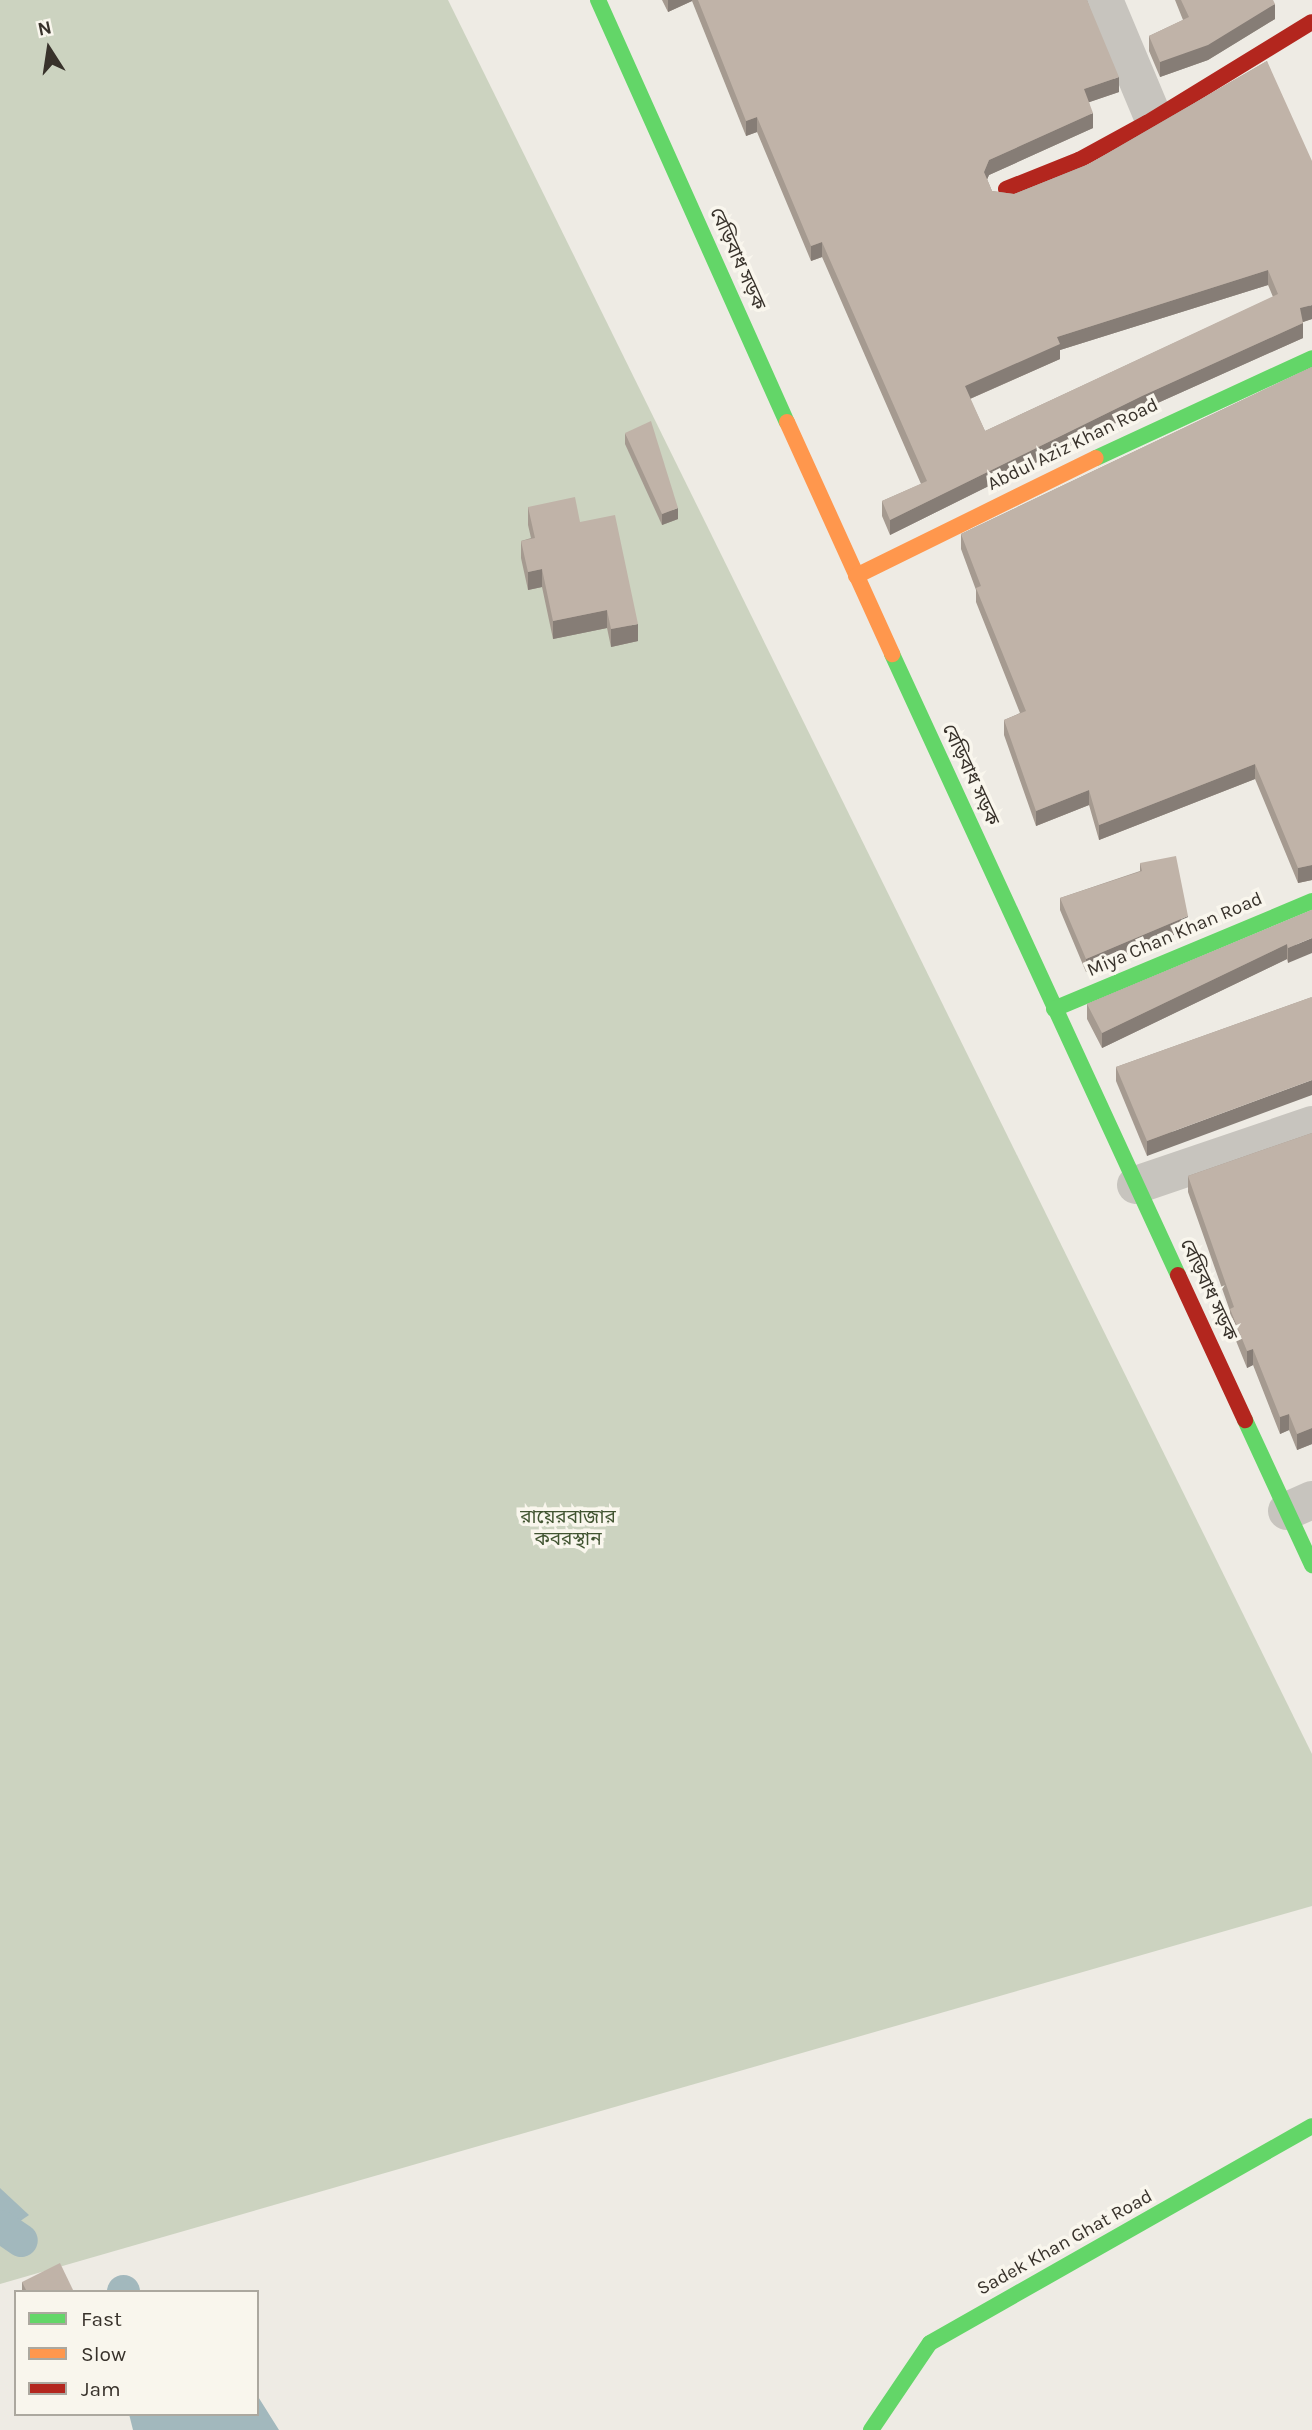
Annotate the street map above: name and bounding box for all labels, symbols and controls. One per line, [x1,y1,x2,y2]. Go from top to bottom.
north arrow [14,14,84,84]
text: N [36,16,54,41]
street label: বেড়িবাধ সড়ক [704,204,770,314]
street label: Abdul Aziz Khan Road [984,394,1162,496]
street label: বেড়িবাধ সড়ক [936,720,1004,830]
street label: Miya Chan Khan Road [1084,888,1266,982]
street label: বেড়িবাধ সড়ক [1174,1235,1242,1345]
park label: রায়েরবাজার কবরস্থান [520,1507,616,1551]
street label: Sadek Khan Ghat Road [973,2185,1157,2301]
legend [14,2290,259,2416]
text: Fast [81,2307,122,2331]
text: Slow [81,2342,126,2366]
text: Jam [81,2377,121,2401]

